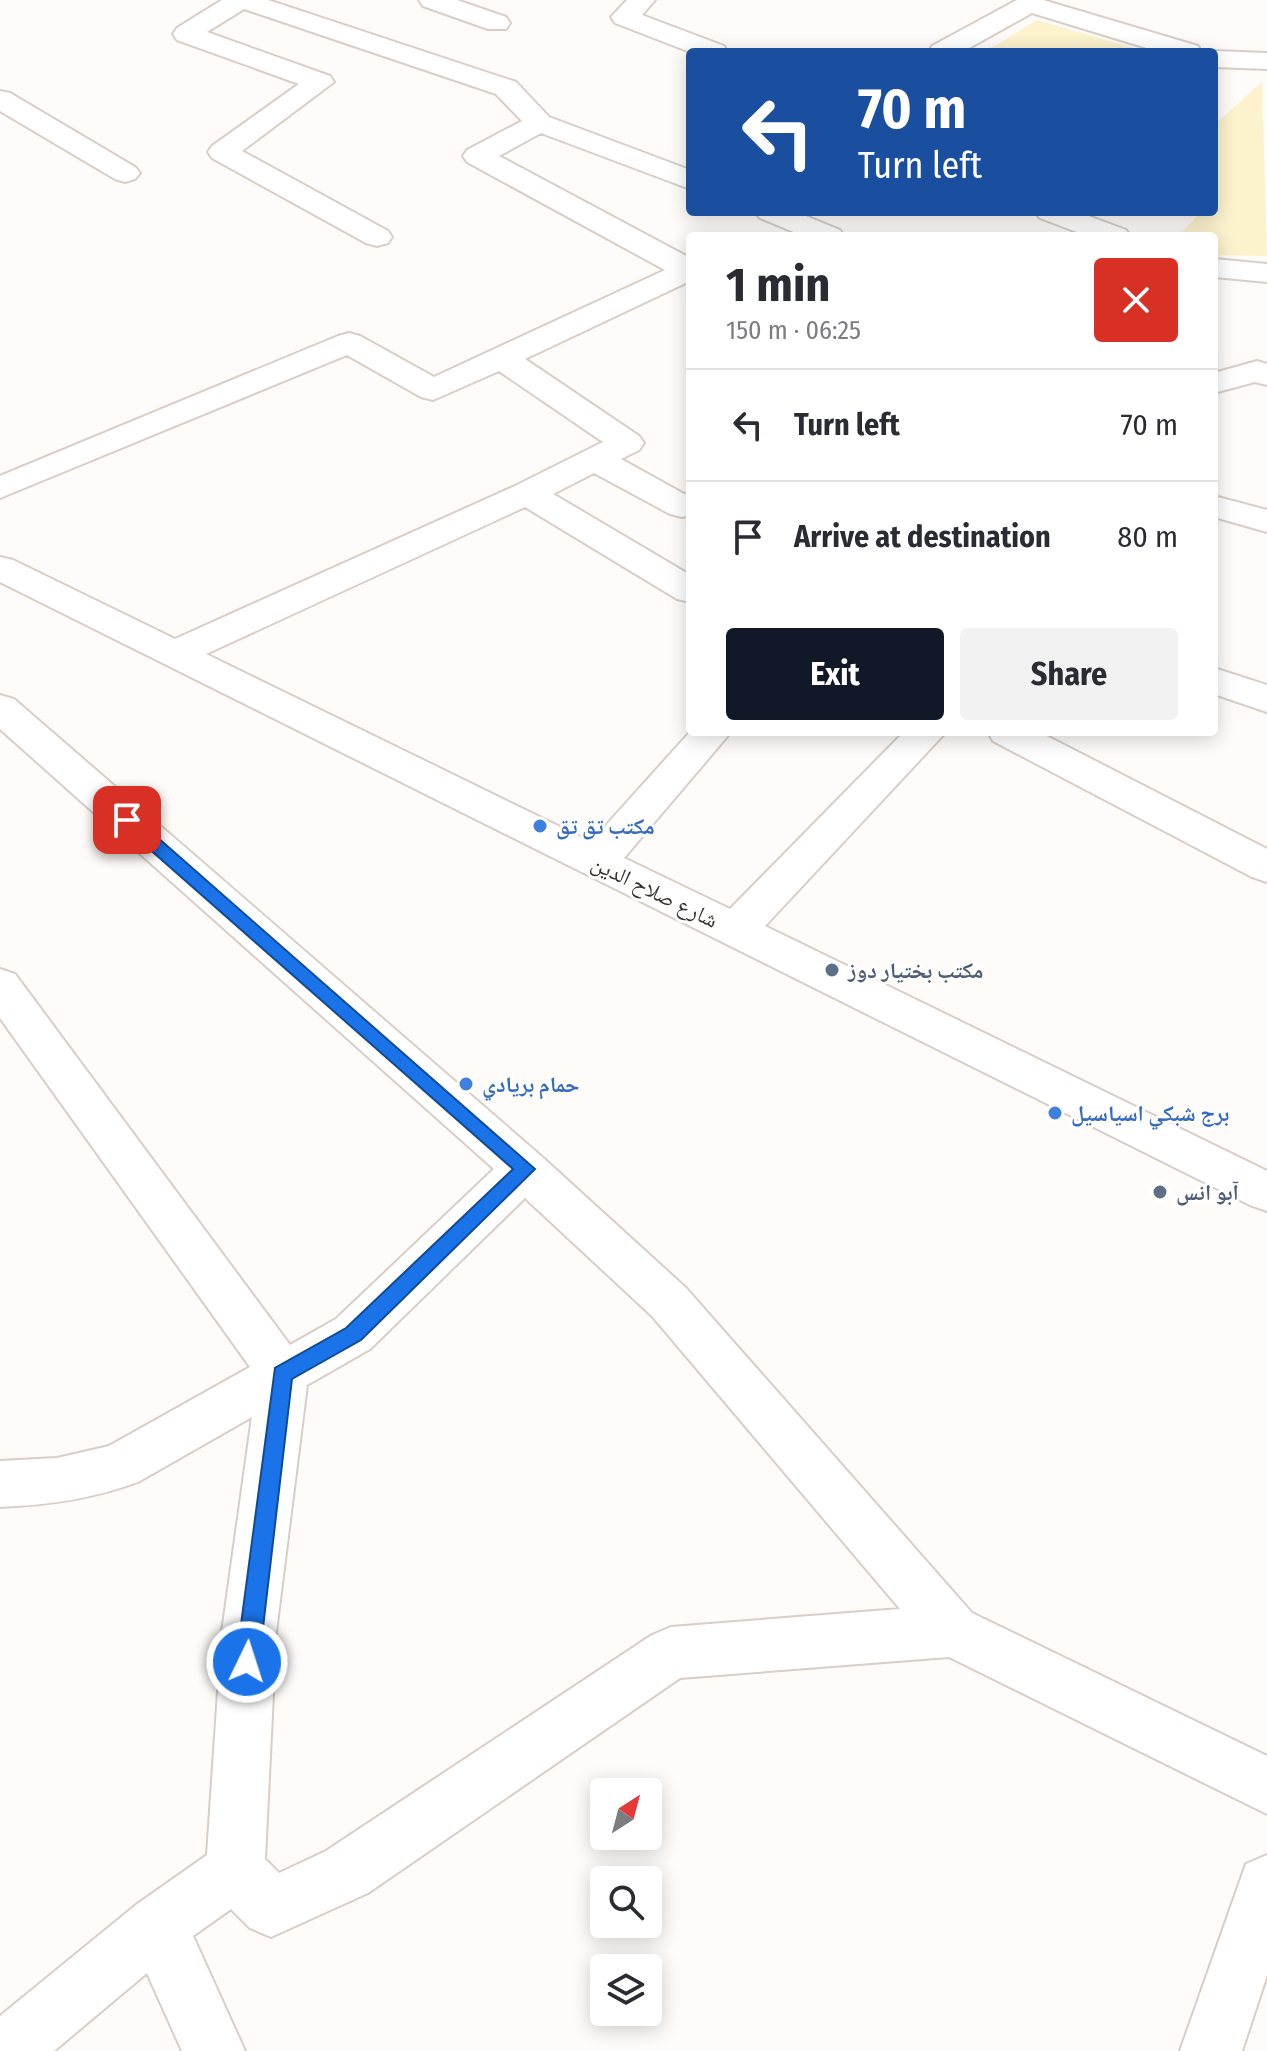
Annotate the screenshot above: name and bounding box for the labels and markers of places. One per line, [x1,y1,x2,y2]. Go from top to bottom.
pin [93,786,161,854]
place label: مکتب تق تق [556,813,655,840]
marker: مکتب تق تق [531,817,549,835]
place label: مكتب بختيار دوز [847,957,984,984]
marker: مكتب بختيار دوز [823,961,841,979]
place label: حمام بريادي [482,1071,580,1101]
marker: حمام بريادي [457,1075,475,1093]
place label: برج شبکي اسیاسیل [1071,1100,1229,1130]
marker: برج شبکي اسیاسیل [1046,1104,1064,1122]
place label: آبو انس [1176,1179,1239,1206]
marker: آبو انس [1151,1183,1169,1201]

